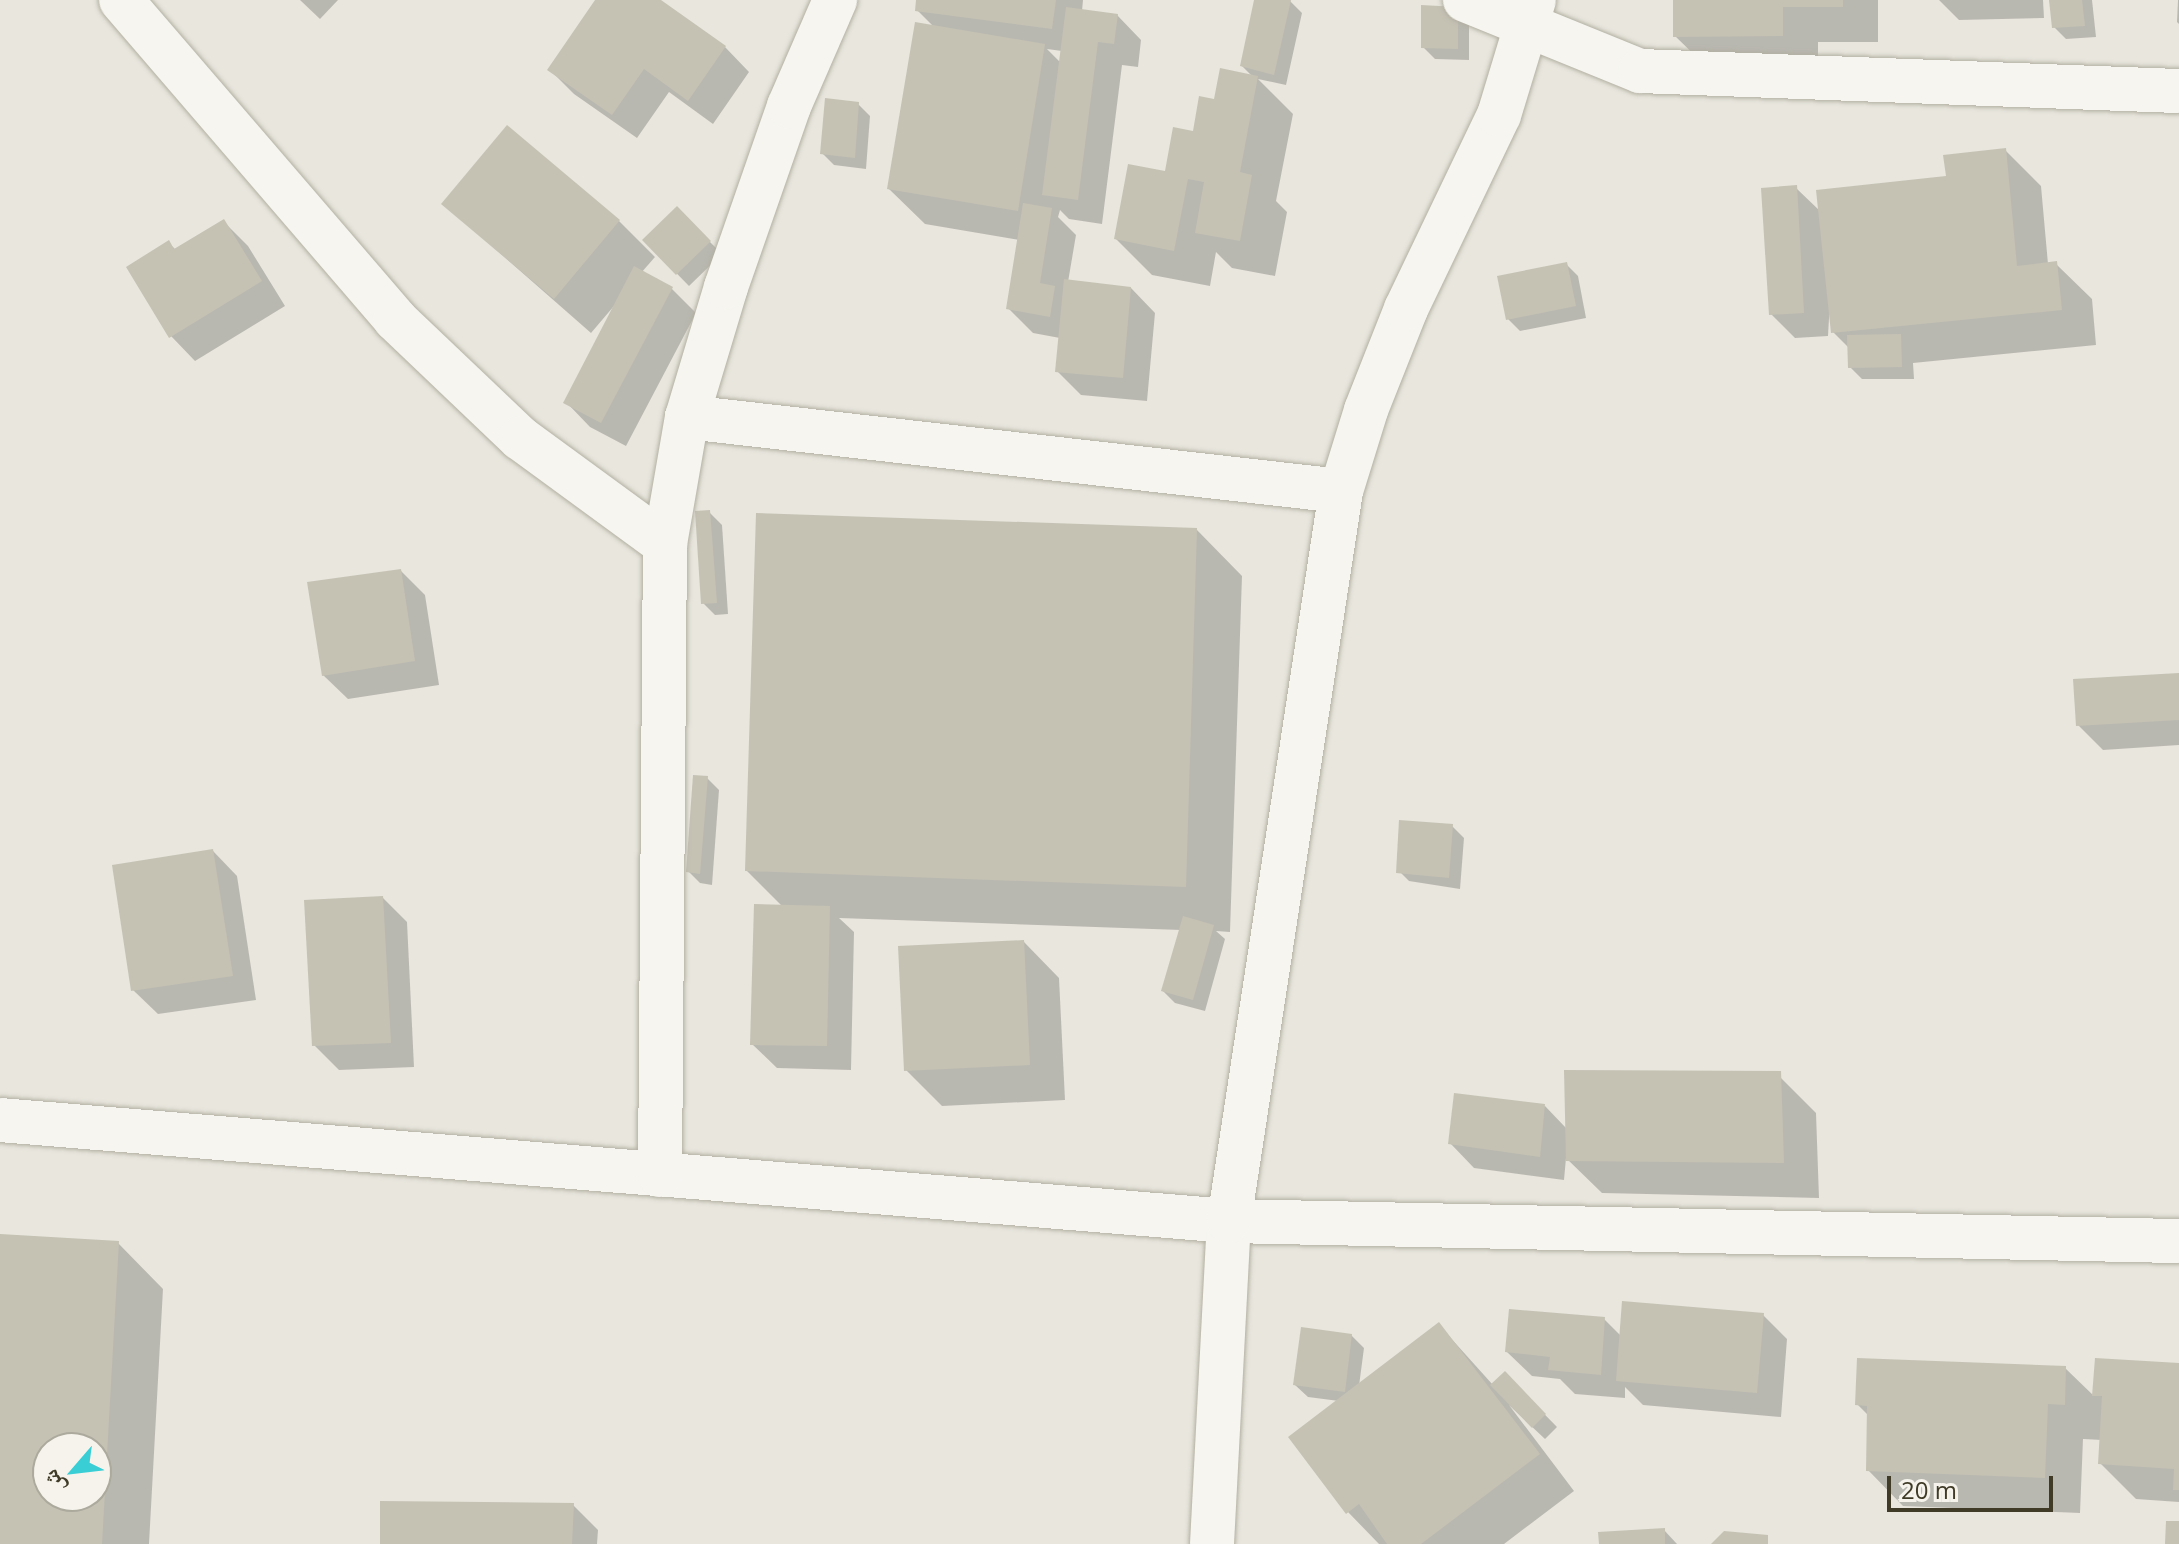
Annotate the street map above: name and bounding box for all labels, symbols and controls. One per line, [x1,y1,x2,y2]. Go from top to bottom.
north arrow [32,1432,112,1512]
scale bar [1891,1460,2057,1510]
text: ش [34,1465,71,1500]
text: 20 m [1901,1473,1957,1506]

